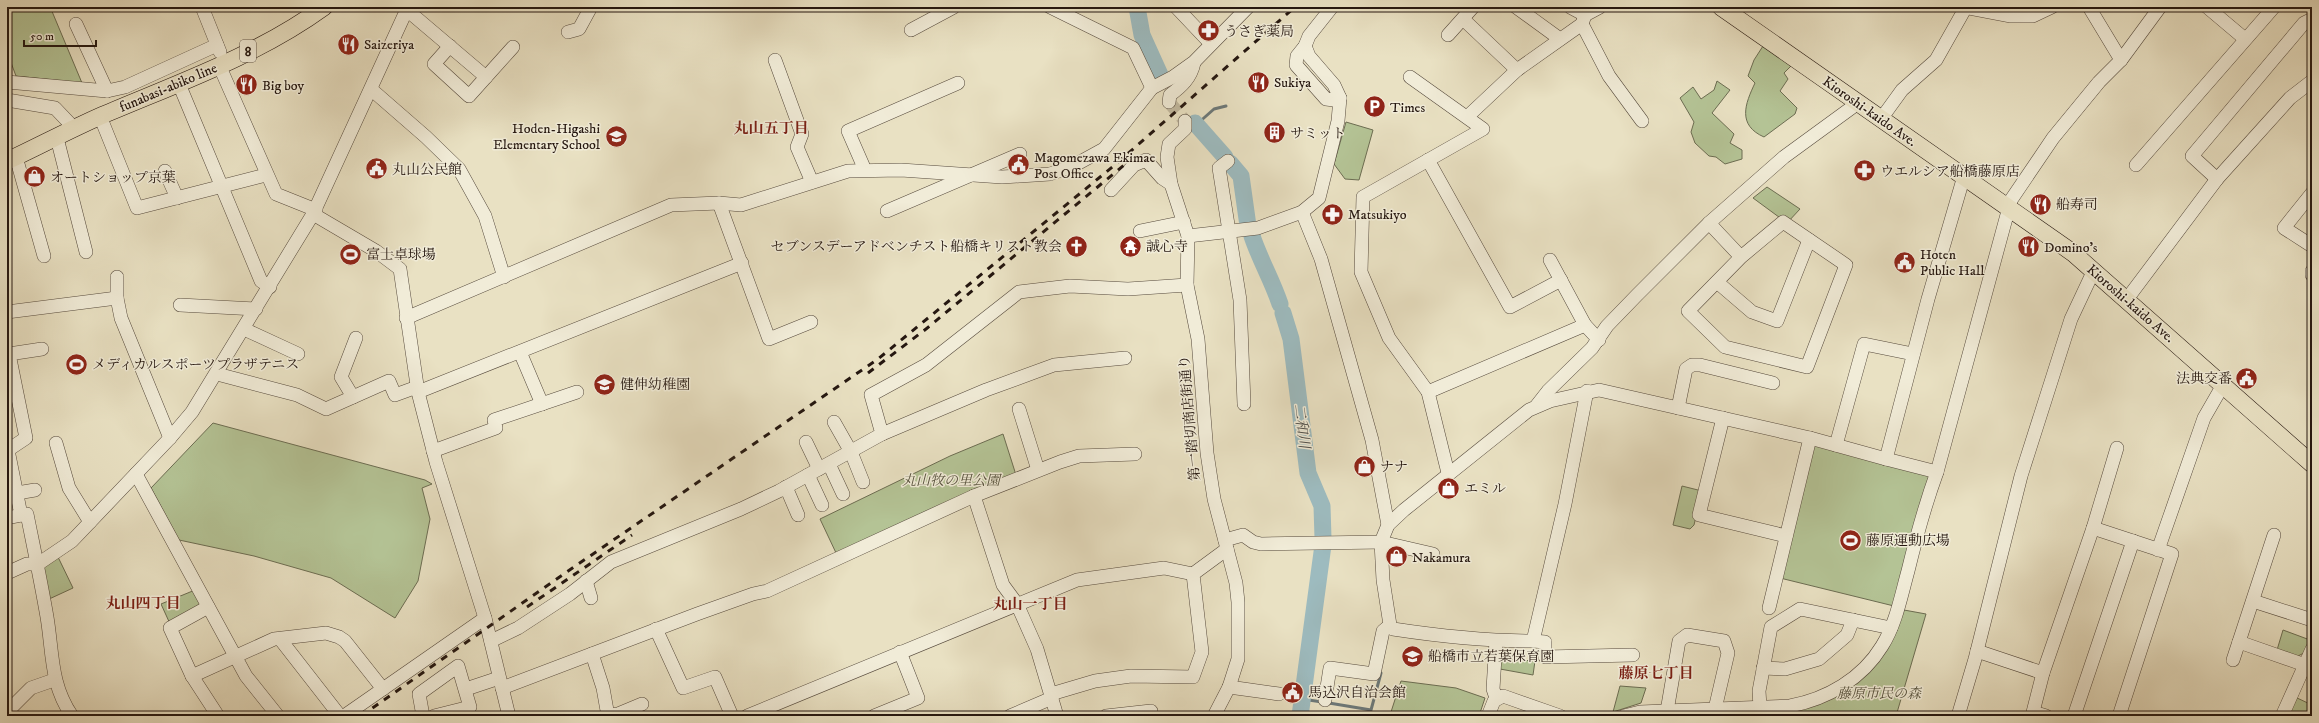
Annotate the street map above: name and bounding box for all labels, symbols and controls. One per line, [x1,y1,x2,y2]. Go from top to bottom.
pharmacy icon: うさぎ薬局 [1196,18,1222,44]
scale bar [24,22,96,48]
place label: うさぎ薬局 [1224,23,1294,41]
text: 50 m [30,29,54,44]
restaurant icon: Saizeriya [335,31,361,57]
place label: Saizeriya [364,36,414,54]
road number: 8 [240,40,256,62]
street label: funabasi-abiko line [117,59,220,117]
restaurant icon: Sukiya [1245,69,1271,95]
restaurant icon: Big boy [233,72,259,98]
street label: Kioroshi-kaido Ave. [1819,73,1920,151]
place label: Sukiya [1274,74,1311,92]
place label: Big boy [262,77,305,95]
parking icon: Times [1362,94,1388,120]
place label: Times [1390,99,1425,117]
district label: 丸山五丁目 [733,119,809,138]
place label: Hoden-Higashi Elementary School [493,120,601,154]
building icon: サミット [1262,120,1288,146]
school or university icon: Hoden-Higashi Elementary School [603,123,629,149]
place label: サミット [1290,125,1346,143]
place label: Magomezawa Ekimae Post Office [1034,149,1155,183]
public building icon: Magomezawa Ekimae Post Office [1005,152,1031,178]
public building icon: 丸山公民館 [363,156,389,182]
pharmacy icon: ウエルシア船橋藤原店 [1852,158,1878,184]
place label: 丸山公民館 [392,161,462,179]
place label: ウエルシア船橋藤原店 [1880,163,2020,181]
shop icon: オートショップ京葉 [21,164,47,190]
place label: オートショップ京葉 [50,169,176,187]
restaurant icon: 船寿司 [2028,191,2054,217]
place label: 船寿司 [2056,196,2098,214]
pharmacy icon: Matsukiyo [1320,201,1346,227]
place label: Matsukiyo [1348,206,1407,224]
church icon: セブンスデーアドベンチスト船橋キリスト教会 [1064,233,1090,259]
temple icon: 誠心寺 [1118,233,1144,259]
restaurant icon: Domino's [2016,234,2042,260]
place label: セブンスデーアドベンチスト船橋キリスト教会 [771,238,1062,256]
place label: 誠心寺 [1146,238,1188,256]
place label: Domino's [2044,239,2098,257]
sports icon: 富士卓球場 [338,241,364,267]
place label: 富士卓球場 [366,246,436,264]
place label: Hoten Public Hall [1920,246,1985,280]
public building icon: Hoten Public Hall [1891,249,1917,275]
street label: Kioroshi-kaido Ave. [2083,261,2178,347]
sports icon: メディカルスポーツプラザテニス [64,351,90,377]
street label: 第一踏切商店街通り [1176,354,1204,481]
place label: メディカルスポーツプラザテニス [92,356,299,374]
public building icon: 法典交番 [2234,365,2260,391]
place label: 法典交番 [2176,370,2232,388]
school or university icon: 健伸幼稚園 [592,371,618,397]
place label: 健伸幼稚園 [620,376,690,394]
water label: 二和川 [1289,403,1314,452]
shop icon: ナナ [1352,453,1378,479]
place label: ナナ [1380,458,1408,476]
park label: 丸山牧の里公園 [902,472,1002,490]
shop icon: エミル [1436,475,1462,501]
place label: エミル [1464,480,1506,498]
sports icon: 藤原運動広場 [1837,527,1863,553]
place label: 藤原運動広場 [1866,532,1950,550]
shop icon: Nakamura [1384,544,1410,570]
place label: Nakamura [1412,549,1470,567]
district label: 丸山四丁目 [105,594,181,613]
district label: 丸山一丁目 [992,595,1068,614]
school or university icon: 船橋市立若葉保育園 [1400,643,1426,669]
place label: 船橋市立若葉保育園 [1428,648,1554,666]
district label: 藤原七丁目 [1618,664,1694,683]
public building icon: 馬込沢自治会館 [1279,679,1305,705]
place label: 馬込沢自治会館 [1308,684,1406,702]
park label: 藤原市民の森 [1837,685,1923,703]

